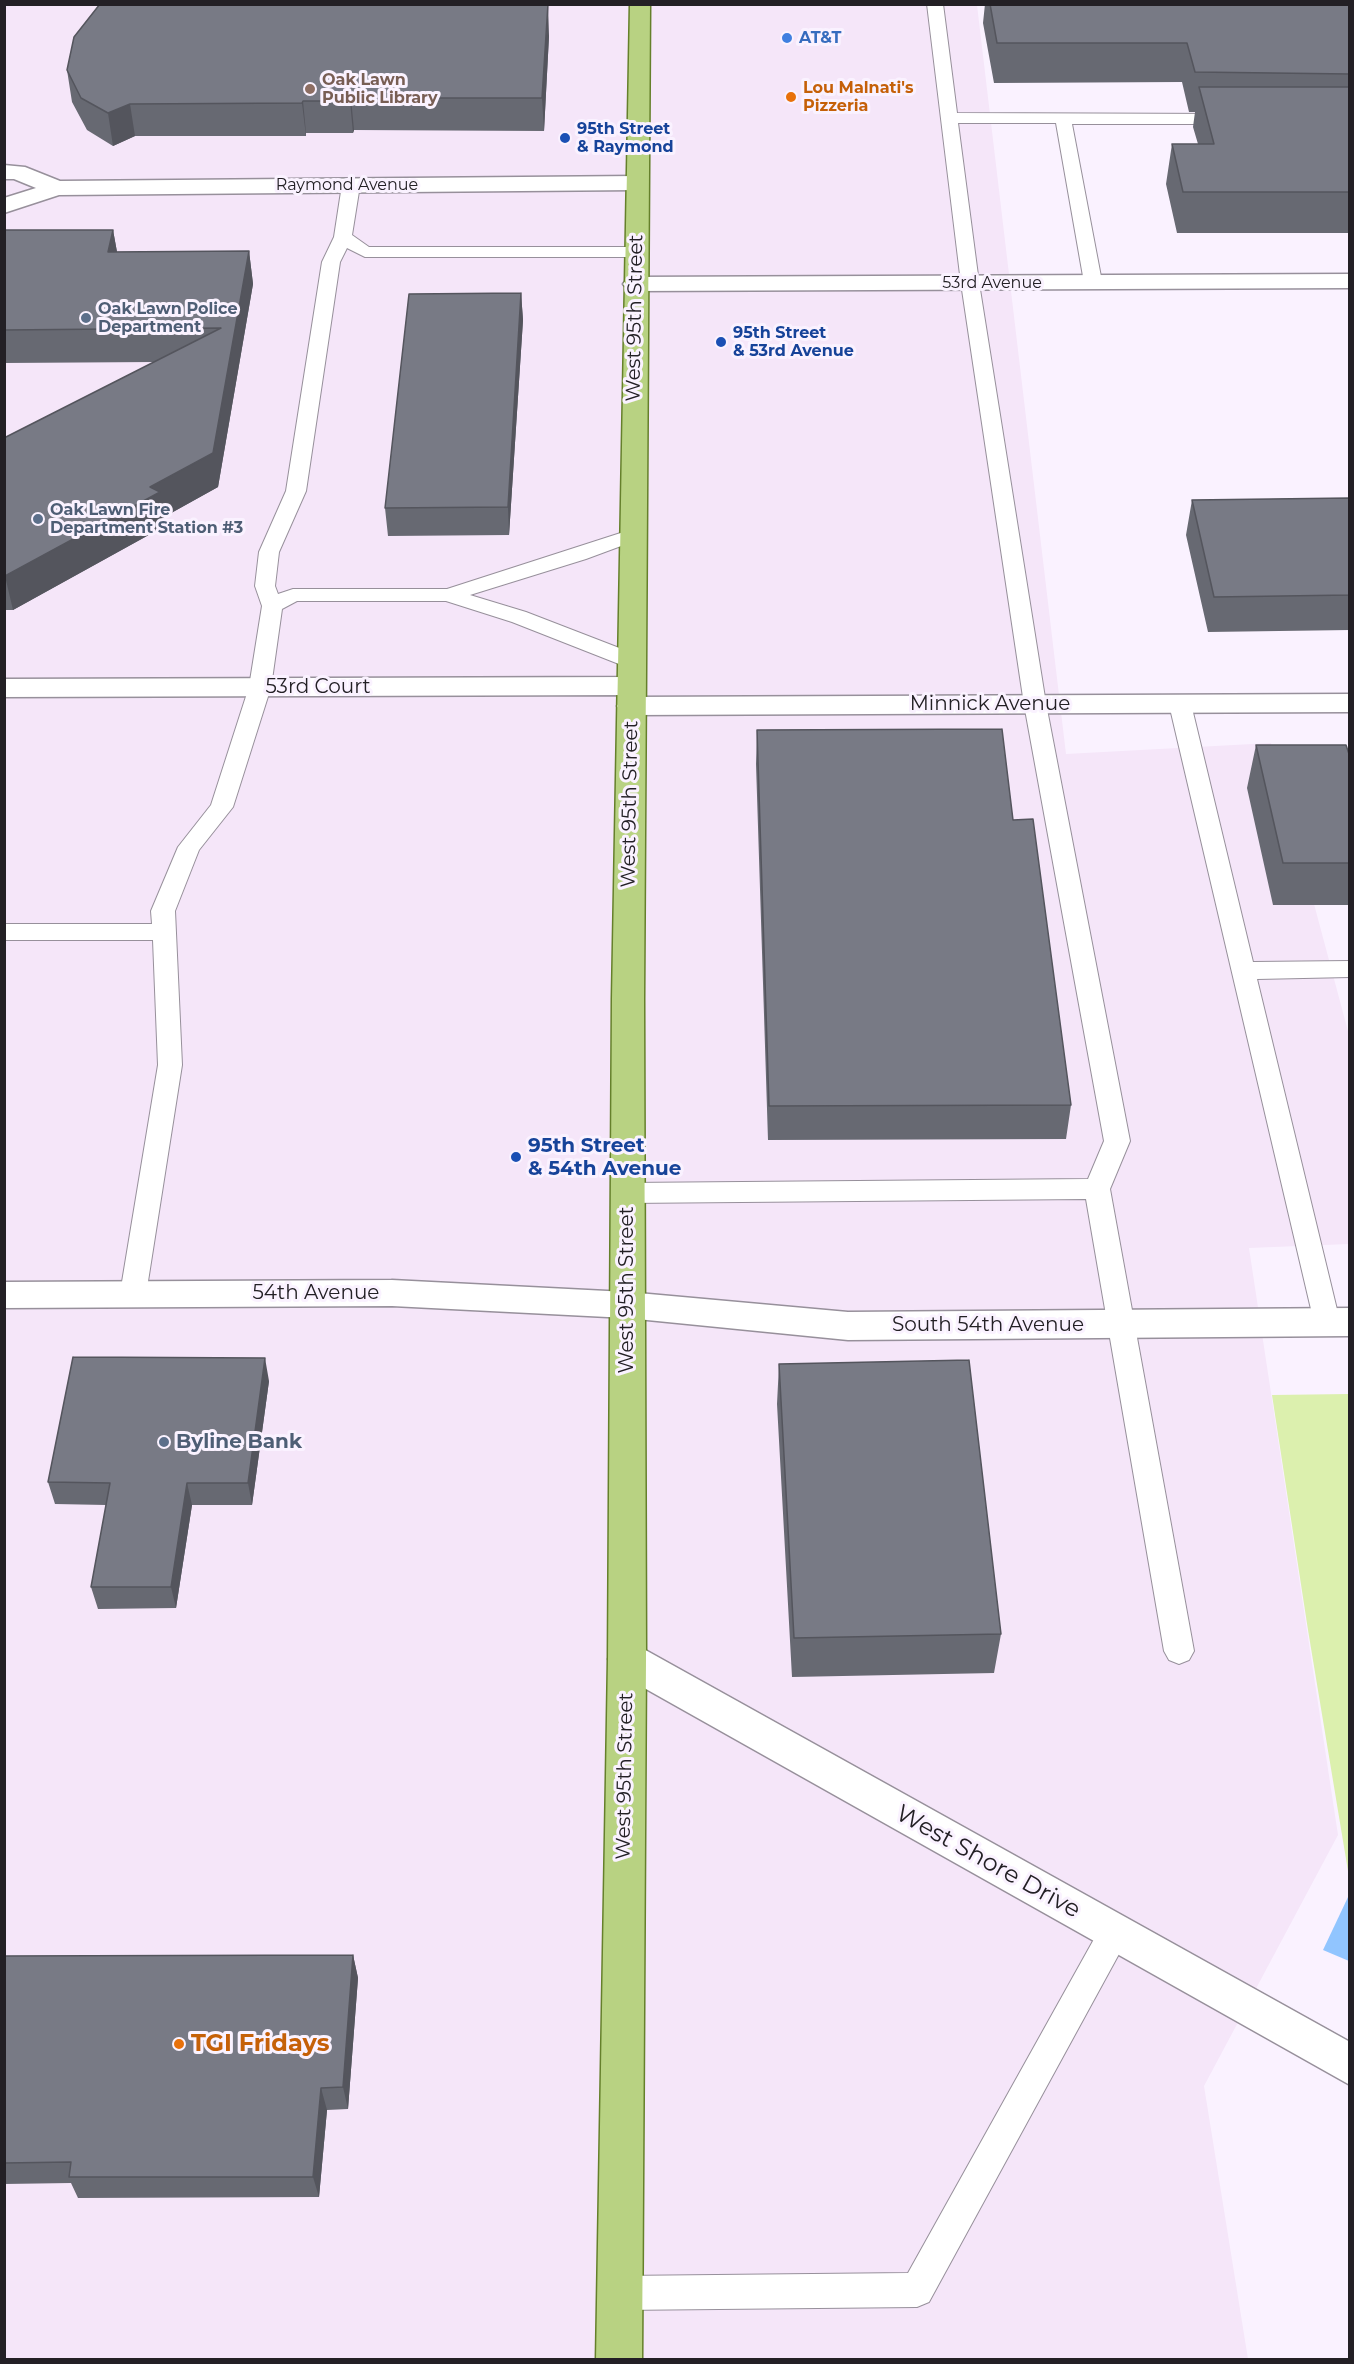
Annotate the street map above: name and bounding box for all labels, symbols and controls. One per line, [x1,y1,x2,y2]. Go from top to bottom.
place label: AT&T [799,28,841,48]
marker: AT&T [780,31,794,45]
place label: Oak Lawn Public Library [322,70,437,108]
place label: Lou Malnati's Pizzeria [803,78,913,116]
marker: Oak Lawn Public Library [303,82,317,96]
marker: Lou Malnati's Pizzeria [784,90,798,104]
place label: 95th Street & Raymond [577,119,674,157]
marker: 95th Street & Raymond [558,131,572,145]
street label: Raymond Avenue [276,175,418,195]
street label: West 95th Street [622,234,648,402]
street label: 53rd Avenue [942,273,1042,293]
place label: Oak Lawn Police Department [98,299,237,337]
marker: Oak Lawn Police Department [79,311,93,325]
place label: 95th Street & 53rd Avenue [733,323,854,361]
marker: 95th Street & 53rd Avenue [714,335,728,349]
place label: Oak Lawn Fire Department Station #3 [50,500,243,538]
marker: Oak Lawn Fire Department Station #3 [31,512,45,526]
street label: 53rd Court [265,675,371,699]
street label: Minnick Avenue [910,692,1070,716]
street label: West 95th Street [617,720,643,888]
place label: 95th Street & 54th Avenue [528,1134,681,1181]
marker: 95th Street & 54th Avenue [509,1150,523,1164]
street label: West 95th Street [615,1206,639,1374]
street label: 54th Avenue [253,1281,379,1305]
street label: South 54th Avenue [892,1313,1084,1337]
place label: Byline Bank [176,1430,302,1454]
marker: Byline Bank [157,1435,171,1449]
street label: West 95th Street [612,1692,638,1860]
street label: West Shore Drive [891,1799,1085,1925]
place label: TGI Fridays [191,2030,329,2058]
marker: TGI Fridays [172,2037,186,2051]

